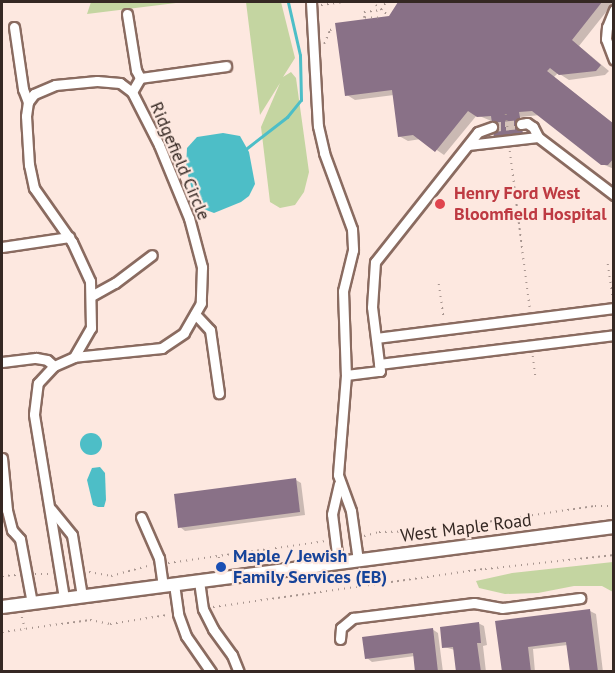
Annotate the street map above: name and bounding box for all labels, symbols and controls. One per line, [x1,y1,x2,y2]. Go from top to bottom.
street label: Ridgefield Circle [145,99,215,223]
place label: Henry Ford West Bloomfield Hospital [454,183,606,226]
marker: Henry Ford West Bloomfield Hospital [431,195,449,213]
street label: West Maple Road [399,509,533,547]
place label: Maple / Jewish Family Services (EB) [233,546,388,588]
marker: Maple / Jewish Family Services (EB) [214,560,228,574]

